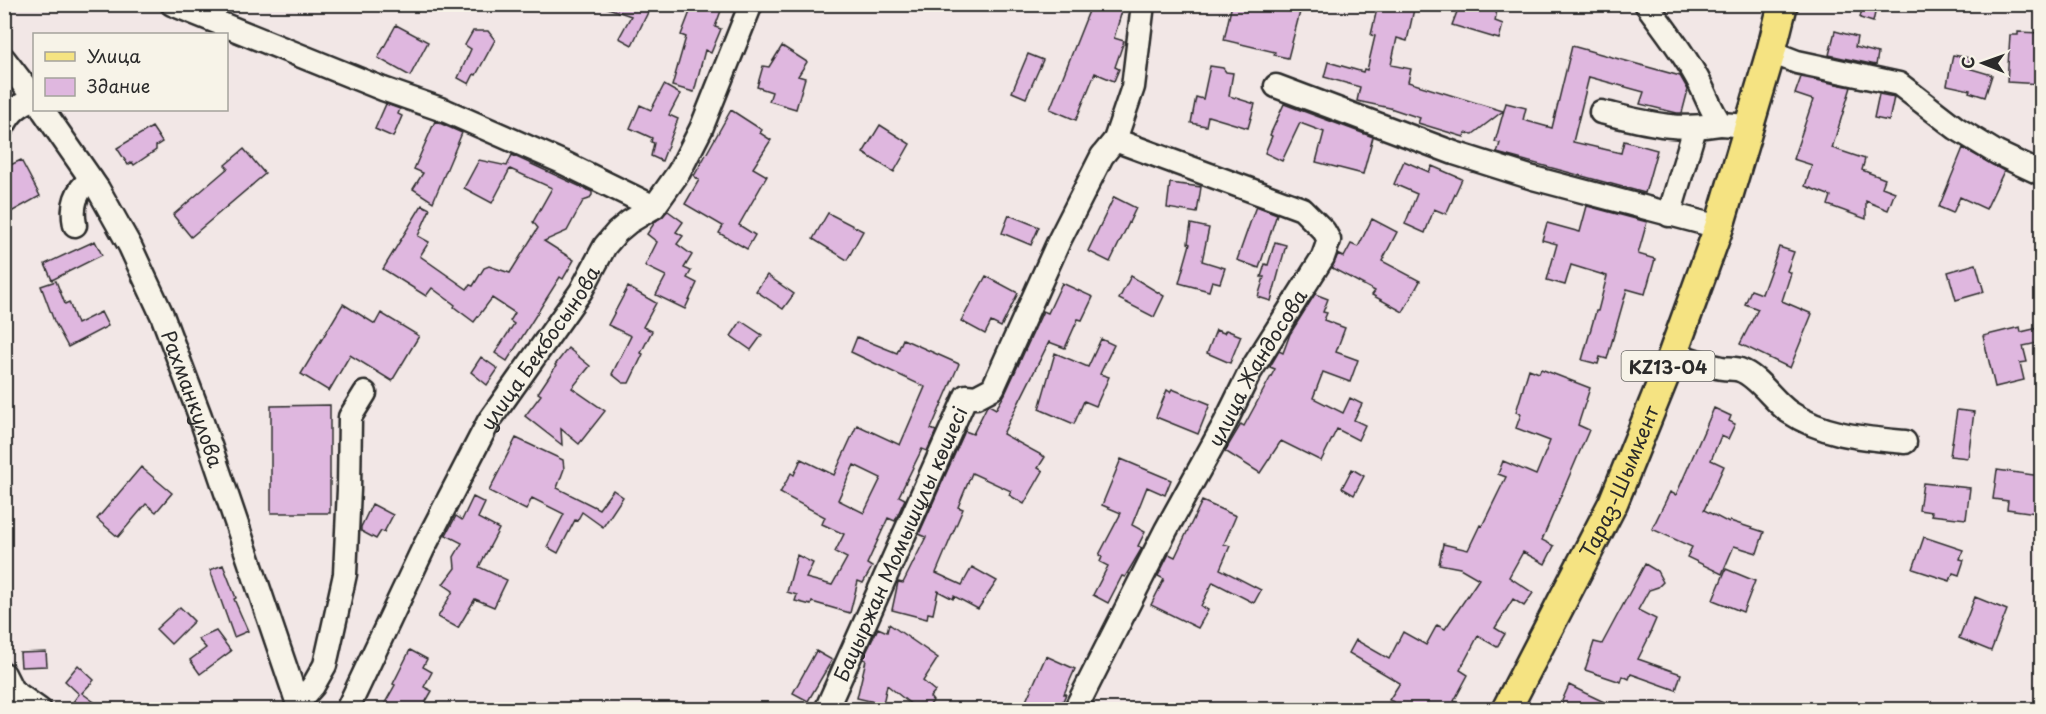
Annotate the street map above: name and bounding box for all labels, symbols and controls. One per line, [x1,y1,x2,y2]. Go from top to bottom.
legend [33,33,228,111]
north arrow [1953,33,2013,93]
text: Улица [87,42,141,69]
text: С [1955,56,1979,69]
text: Здание [87,72,150,99]
street label: улица Бекбосынова [472,260,607,435]
street label: улица Жандосова [1200,282,1314,452]
street label: Рахманкулова [154,326,232,472]
road number: KZ13-04 [1622,351,1714,381]
street label: Бауыржан Момышұлы көшесі [826,401,975,686]
street label: Тараз-Шымкент [1572,401,1666,563]

